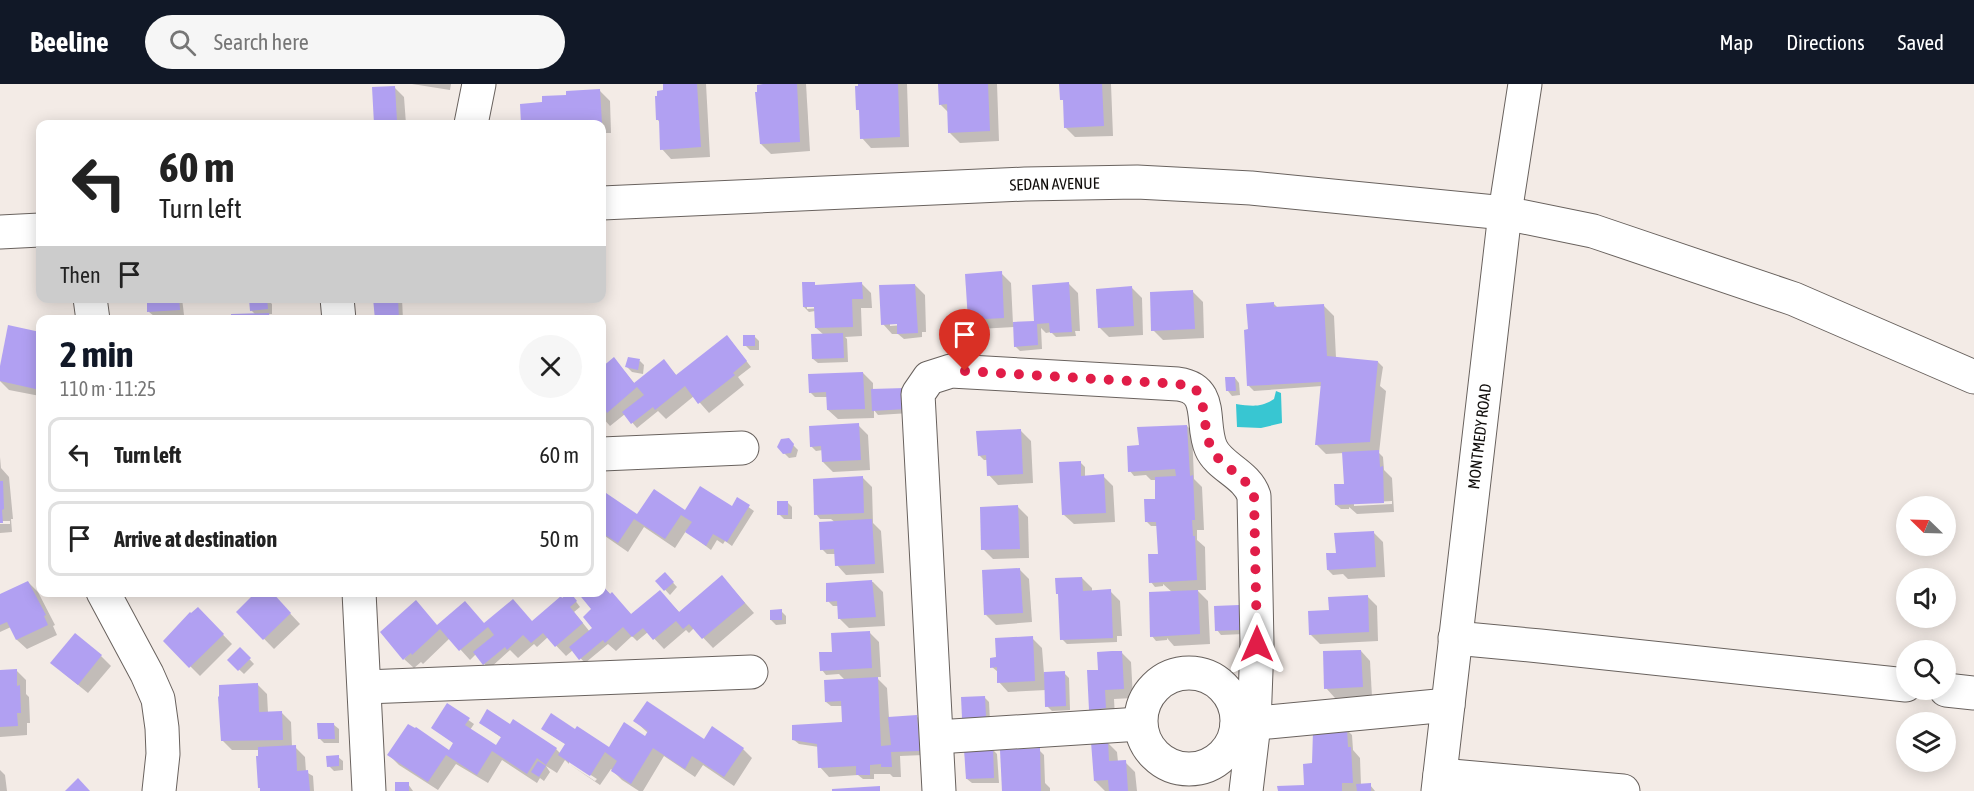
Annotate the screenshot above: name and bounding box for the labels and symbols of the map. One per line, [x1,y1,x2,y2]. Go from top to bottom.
street label: SEDAN AVENUE [1009,174,1100,194]
pin [939,309,990,371]
street label: MONTMEDY ROAD [1464,383,1494,490]
north arrow [1896,496,1956,556]
position arrow [1225,612,1289,676]

